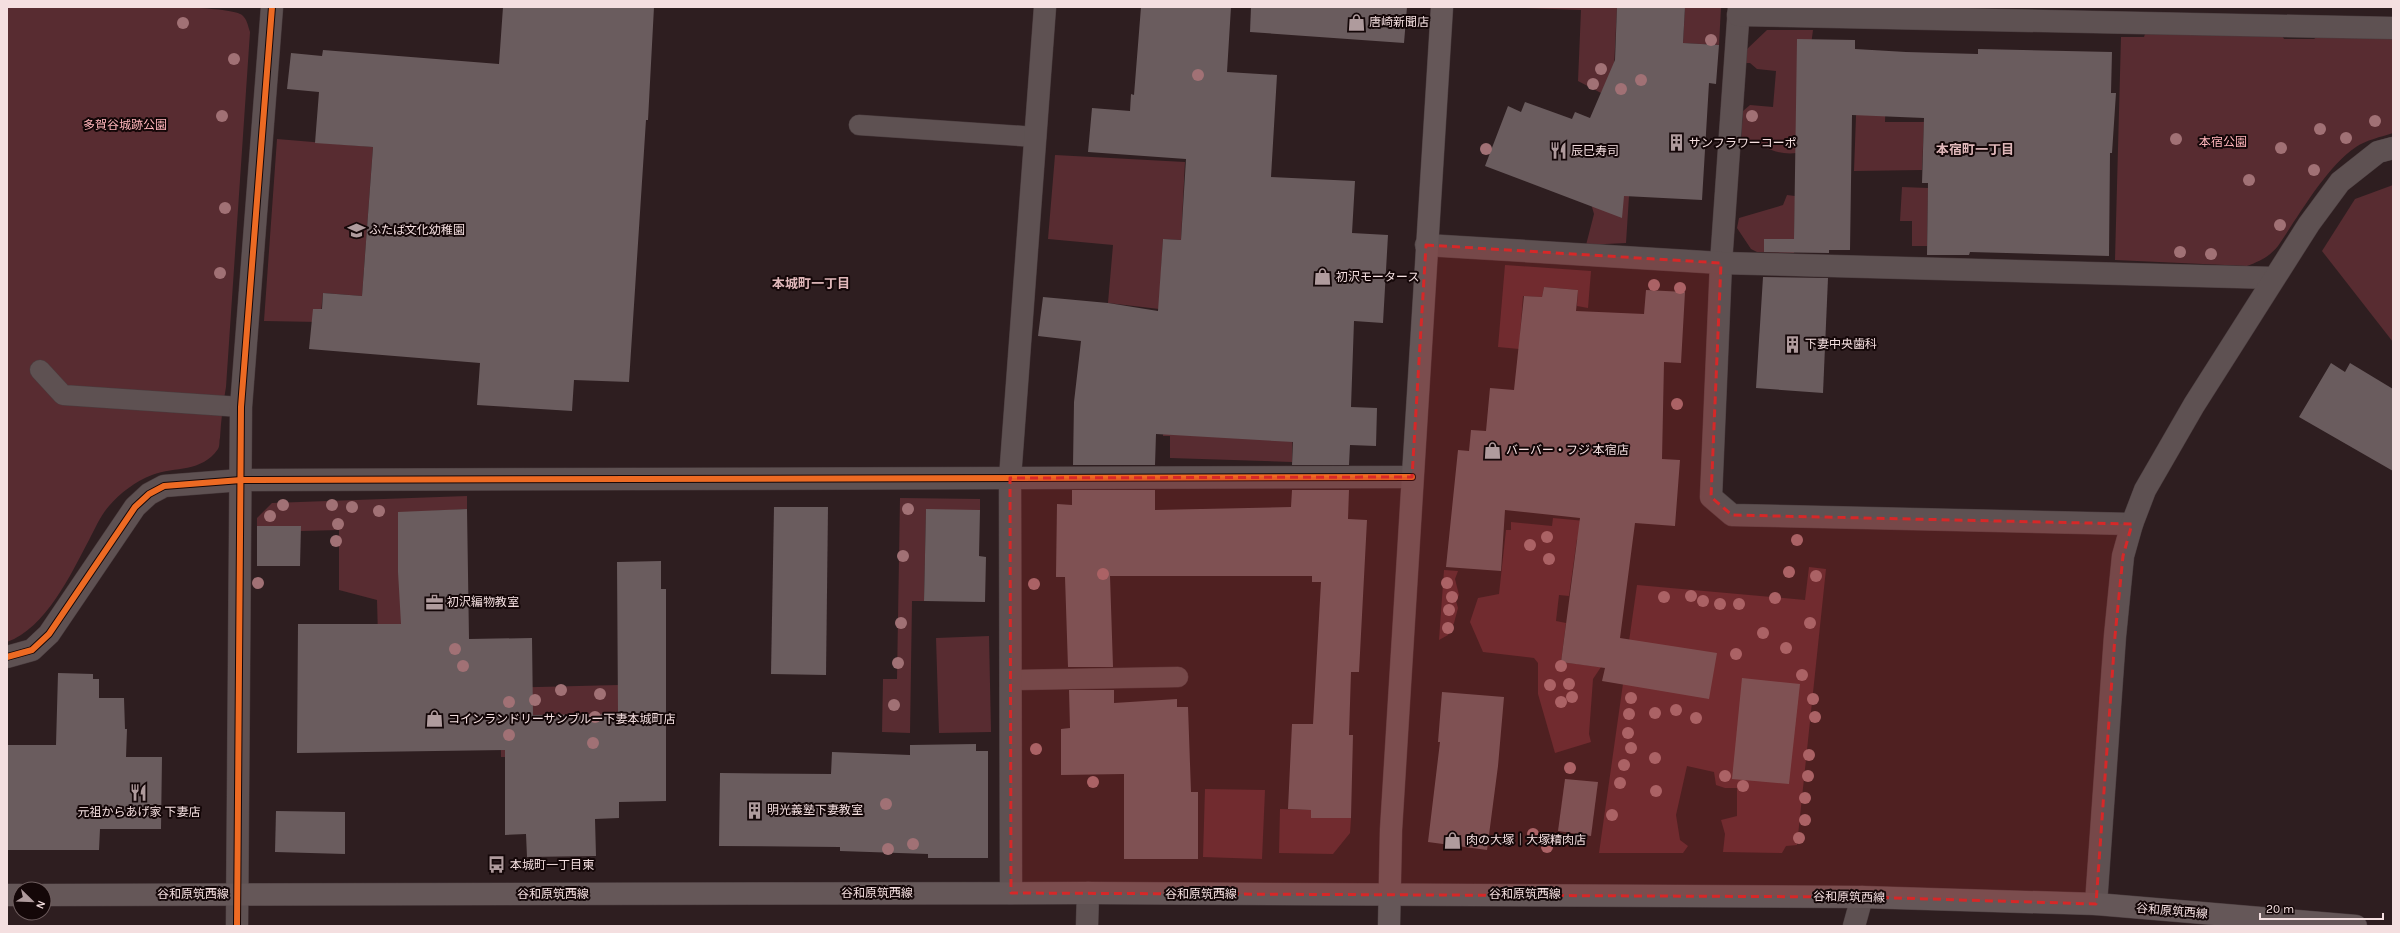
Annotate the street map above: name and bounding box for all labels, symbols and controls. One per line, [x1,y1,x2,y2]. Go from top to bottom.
shop icon: 唐崎新聞店 [1346,12,1366,32]
place label: 唐崎新聞店 [1369,15,1429,29]
park label: 多賀谷城跡公園 [83,118,167,132]
building icon: サンフラワーコーポ [1666,133,1686,153]
park label: 本宿公園 [2199,135,2247,149]
place label: サンフラワーコーポ [1689,136,1797,150]
restaurant icon: 辰巳寿司 [1548,141,1568,161]
district label: 本宿町一丁目 [1936,142,2014,157]
place label: 辰巳寿司 [1571,144,1619,158]
school or university icon: ふたば文化幼稚園 [346,220,366,240]
place label: ふたば文化幼稚園 [369,223,465,237]
shop icon: 初沢モータース [1313,267,1333,287]
place label: 初沢モータース [1336,270,1419,284]
district label: 本城町一丁目 [772,276,850,291]
building icon: 下妻中央歯科 [1782,334,1802,354]
place label: 下妻中央歯科 [1805,337,1877,351]
shop icon: バーバー・フジ 本宿店 [1483,440,1503,460]
place label: バーバー・フジ 本宿店 [1506,443,1629,457]
office icon: 初沢編物教室 [424,592,444,612]
place label: 初沢編物教室 [447,595,519,609]
shop icon: コインランドリーサンブルー下妻本城町店 [425,709,445,729]
place label: コインランドリーサンブルー下妻本城町店 [448,712,675,726]
restaurant icon: 元祖からあげ家 下妻店 [129,783,149,803]
building icon: 明光義塾下妻教室 [744,800,764,820]
place label: 明光義塾下妻教室 [767,803,863,817]
place label: 元祖からあげ家 下妻店 [78,805,200,819]
shop icon: 肉の大塚｜大塚精肉店 [1443,830,1463,850]
place label: 肉の大塚｜大塚精肉店 [1466,833,1586,847]
bus stop icon: 本城町一丁目東 [487,855,507,875]
place label: 本城町一丁目東 [510,858,594,872]
north arrow [12,881,52,921]
street label: 谷和原筑西線 [841,886,913,900]
street label: 谷和原筑西線 [157,887,229,901]
street label: 谷和原筑西線 [517,887,589,901]
street label: 谷和原筑西線 [1165,887,1237,901]
street label: 谷和原筑西線 [1489,887,1561,901]
street label: 谷和原筑西線 [1813,889,1885,905]
scale bar [2260,895,2383,921]
text: N [33,899,48,911]
street label: 谷和原筑西線 [2136,901,2208,921]
text: 20 m [2266,902,2294,916]

